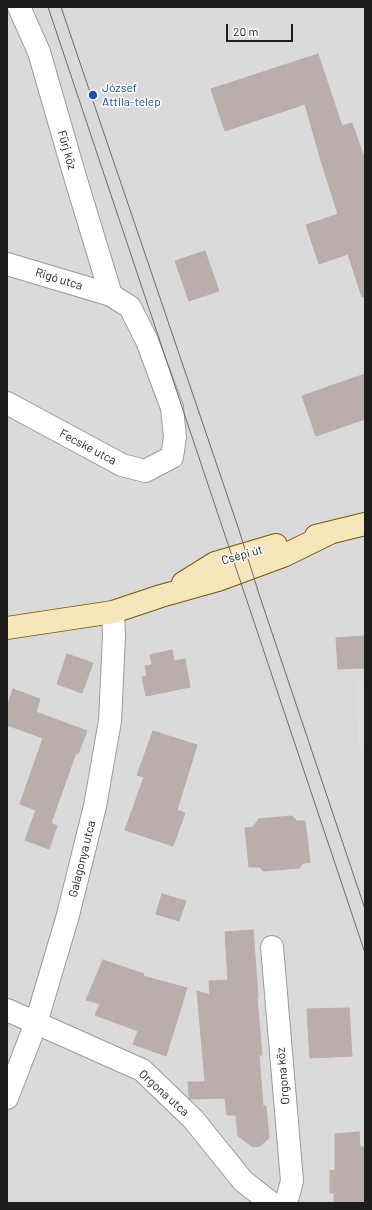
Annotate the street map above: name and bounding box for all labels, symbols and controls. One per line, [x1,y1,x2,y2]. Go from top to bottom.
scale bar [228,16,295,42]
text: 20 m [233,24,259,38]
place label: József Attila-telep [102,81,161,109]
marker: József Attila-telep [87,89,99,101]
street label: Fürj köz [55,129,79,171]
street label: Rigó utca [34,265,84,293]
street label: Fecske utca [57,426,119,468]
street label: Csépi út [220,542,264,568]
street label: Galagonya utca [66,819,98,899]
street label: Orgona köz [273,1047,293,1105]
street label: Orgona utca [136,1067,192,1119]

